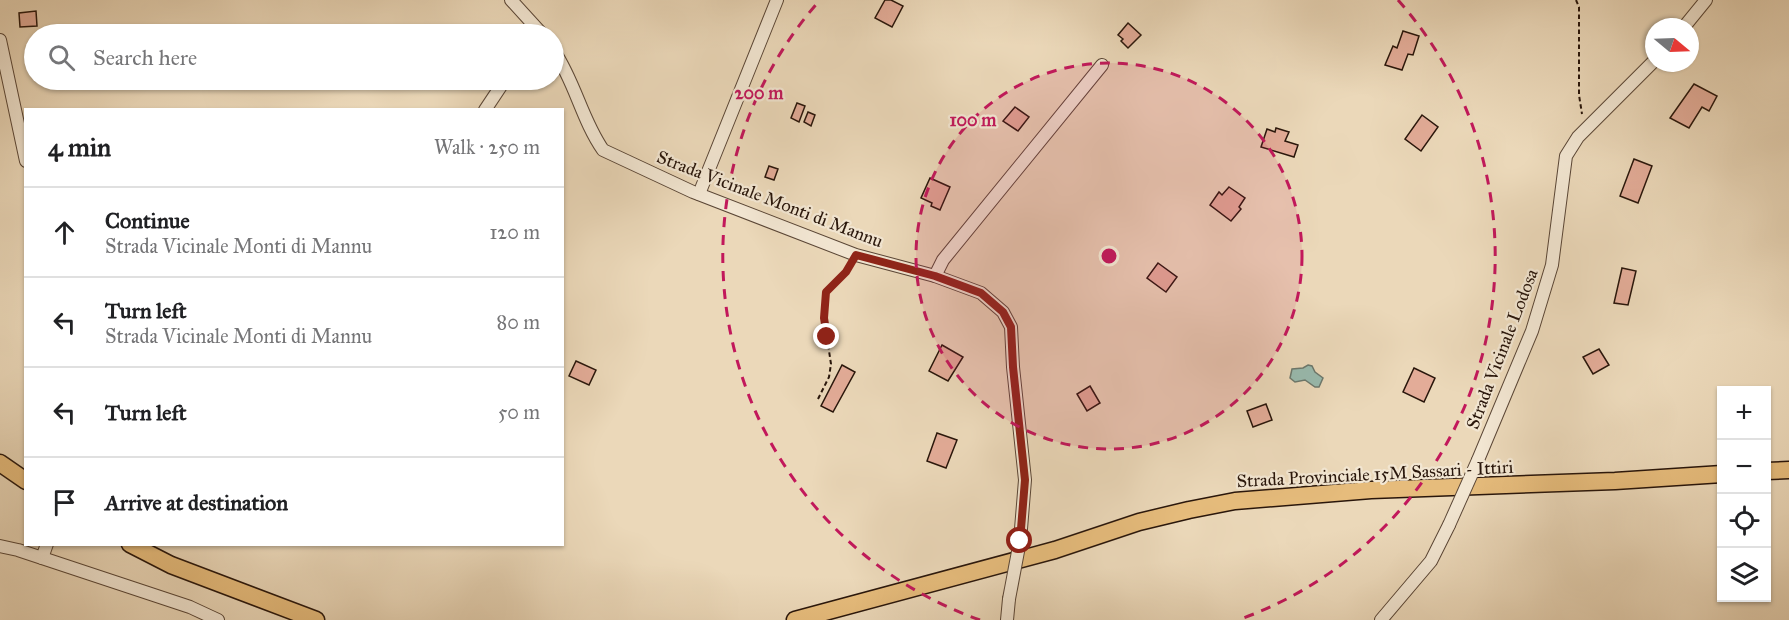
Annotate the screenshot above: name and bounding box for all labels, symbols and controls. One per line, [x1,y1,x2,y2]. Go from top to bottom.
north arrow [1645,18,1699,72]
search box [24,24,564,90]
icon: search [45,41,78,74]
text: Search here [93,44,197,71]
text: 200 m [735,82,784,104]
text: 100 m [950,109,997,131]
text: 4 min [48,131,111,163]
text: Walk · 250 m [434,135,540,159]
street label: Strada Vicinale Monti di Mannu [654,146,887,252]
text: Continue [105,207,190,234]
icon: ahead [48,216,81,249]
text: 120 m [489,220,540,244]
text: Strada Vicinale Monti di Mannu [105,234,372,258]
centre of rings [1099,246,1119,266]
street label: Strada Vicinale Lodosa [1461,265,1543,432]
text: Turn left [105,297,187,324]
icon: left [48,306,81,339]
text: 80 m [497,310,540,334]
route end [813,323,839,349]
text: Strada Vicinale Monti di Mannu [105,324,372,348]
map controls [1717,386,1771,602]
button: + [1717,386,1771,440]
icon: left [48,396,81,429]
text: Turn left [105,399,187,426]
text: 50 m [498,400,540,424]
button: − [1717,440,1771,494]
street label: Strada Provinciale 15M Sassari - Ittiri [1236,456,1514,492]
icon: arrive [48,486,81,519]
text: Arrive at destination [105,489,288,516]
button: locate [1717,494,1771,548]
route start [1006,527,1032,553]
button: layers [1717,548,1771,602]

